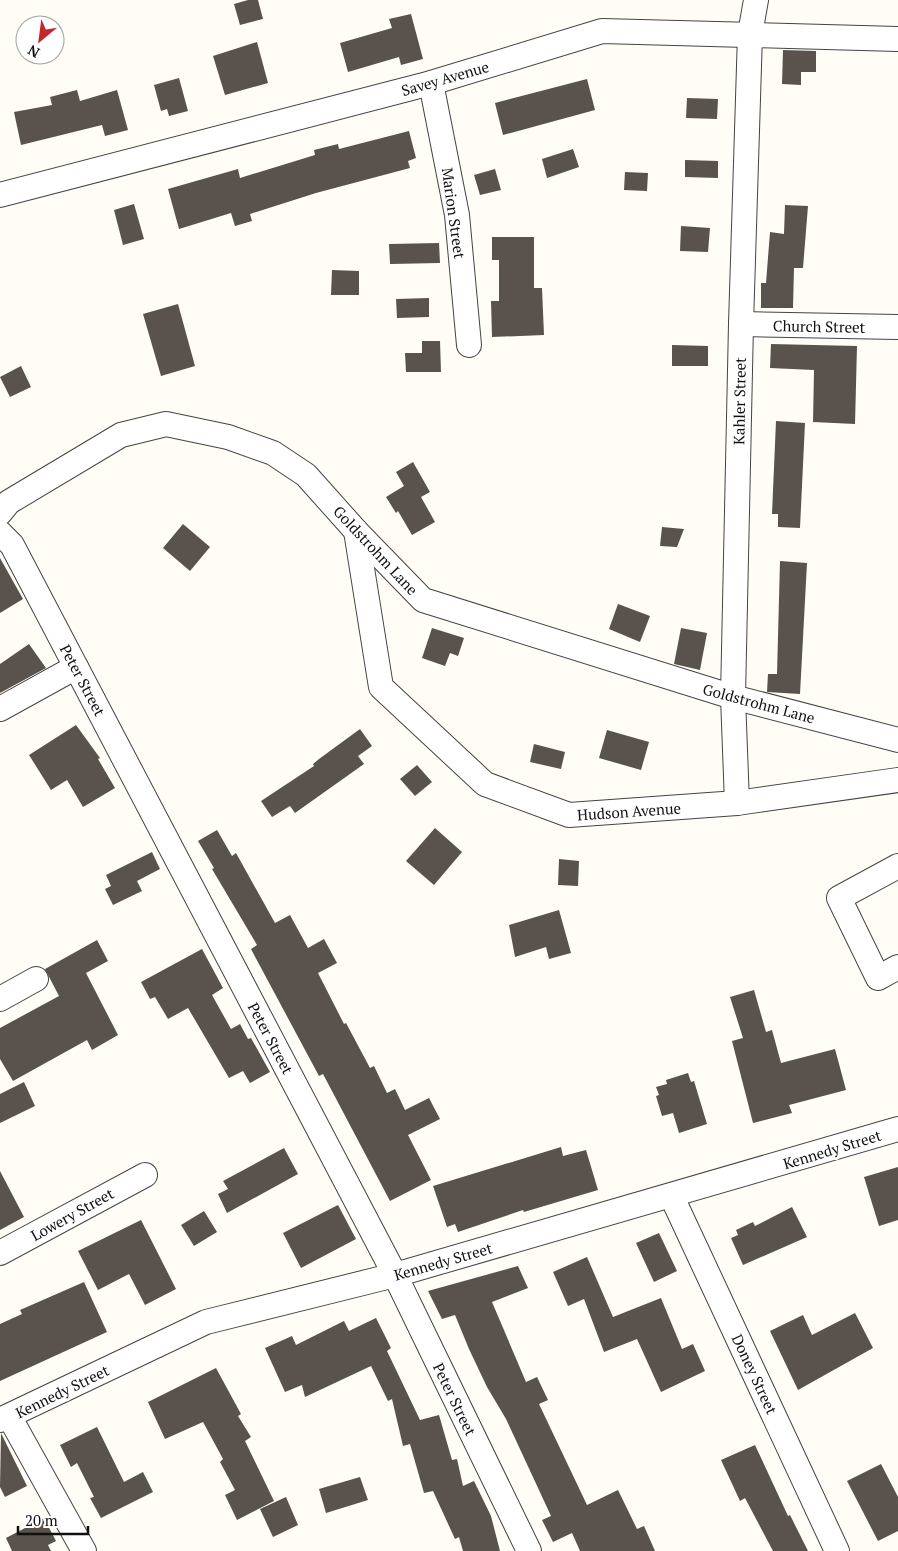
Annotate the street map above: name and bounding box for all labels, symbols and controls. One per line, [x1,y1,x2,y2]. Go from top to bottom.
north arrow [15,15,65,65]
text: N [24,41,43,63]
street label: Savey Avenue [399,56,491,100]
street label: Marion Street [438,166,470,260]
street label: Church Street [773,315,866,337]
street label: Kahler Street [728,357,750,445]
street label: Goldstrohm Lane [329,501,423,599]
street label: Peter Street [56,641,110,720]
street label: Goldstrohm Lane [701,678,817,728]
street label: Hudson Avenue [576,797,682,825]
street label: Peter Street [244,999,298,1078]
street label: Kennedy Street [781,1124,884,1173]
street label: Lowery Street [27,1183,117,1245]
street label: Kennedy Street [391,1237,495,1285]
street label: Doney Street [728,1331,782,1418]
street label: Peter Street [429,1359,481,1439]
street label: Kennedy Street [12,1360,112,1422]
scale bar [18,1504,88,1536]
text: 20 m [25,1510,58,1530]

